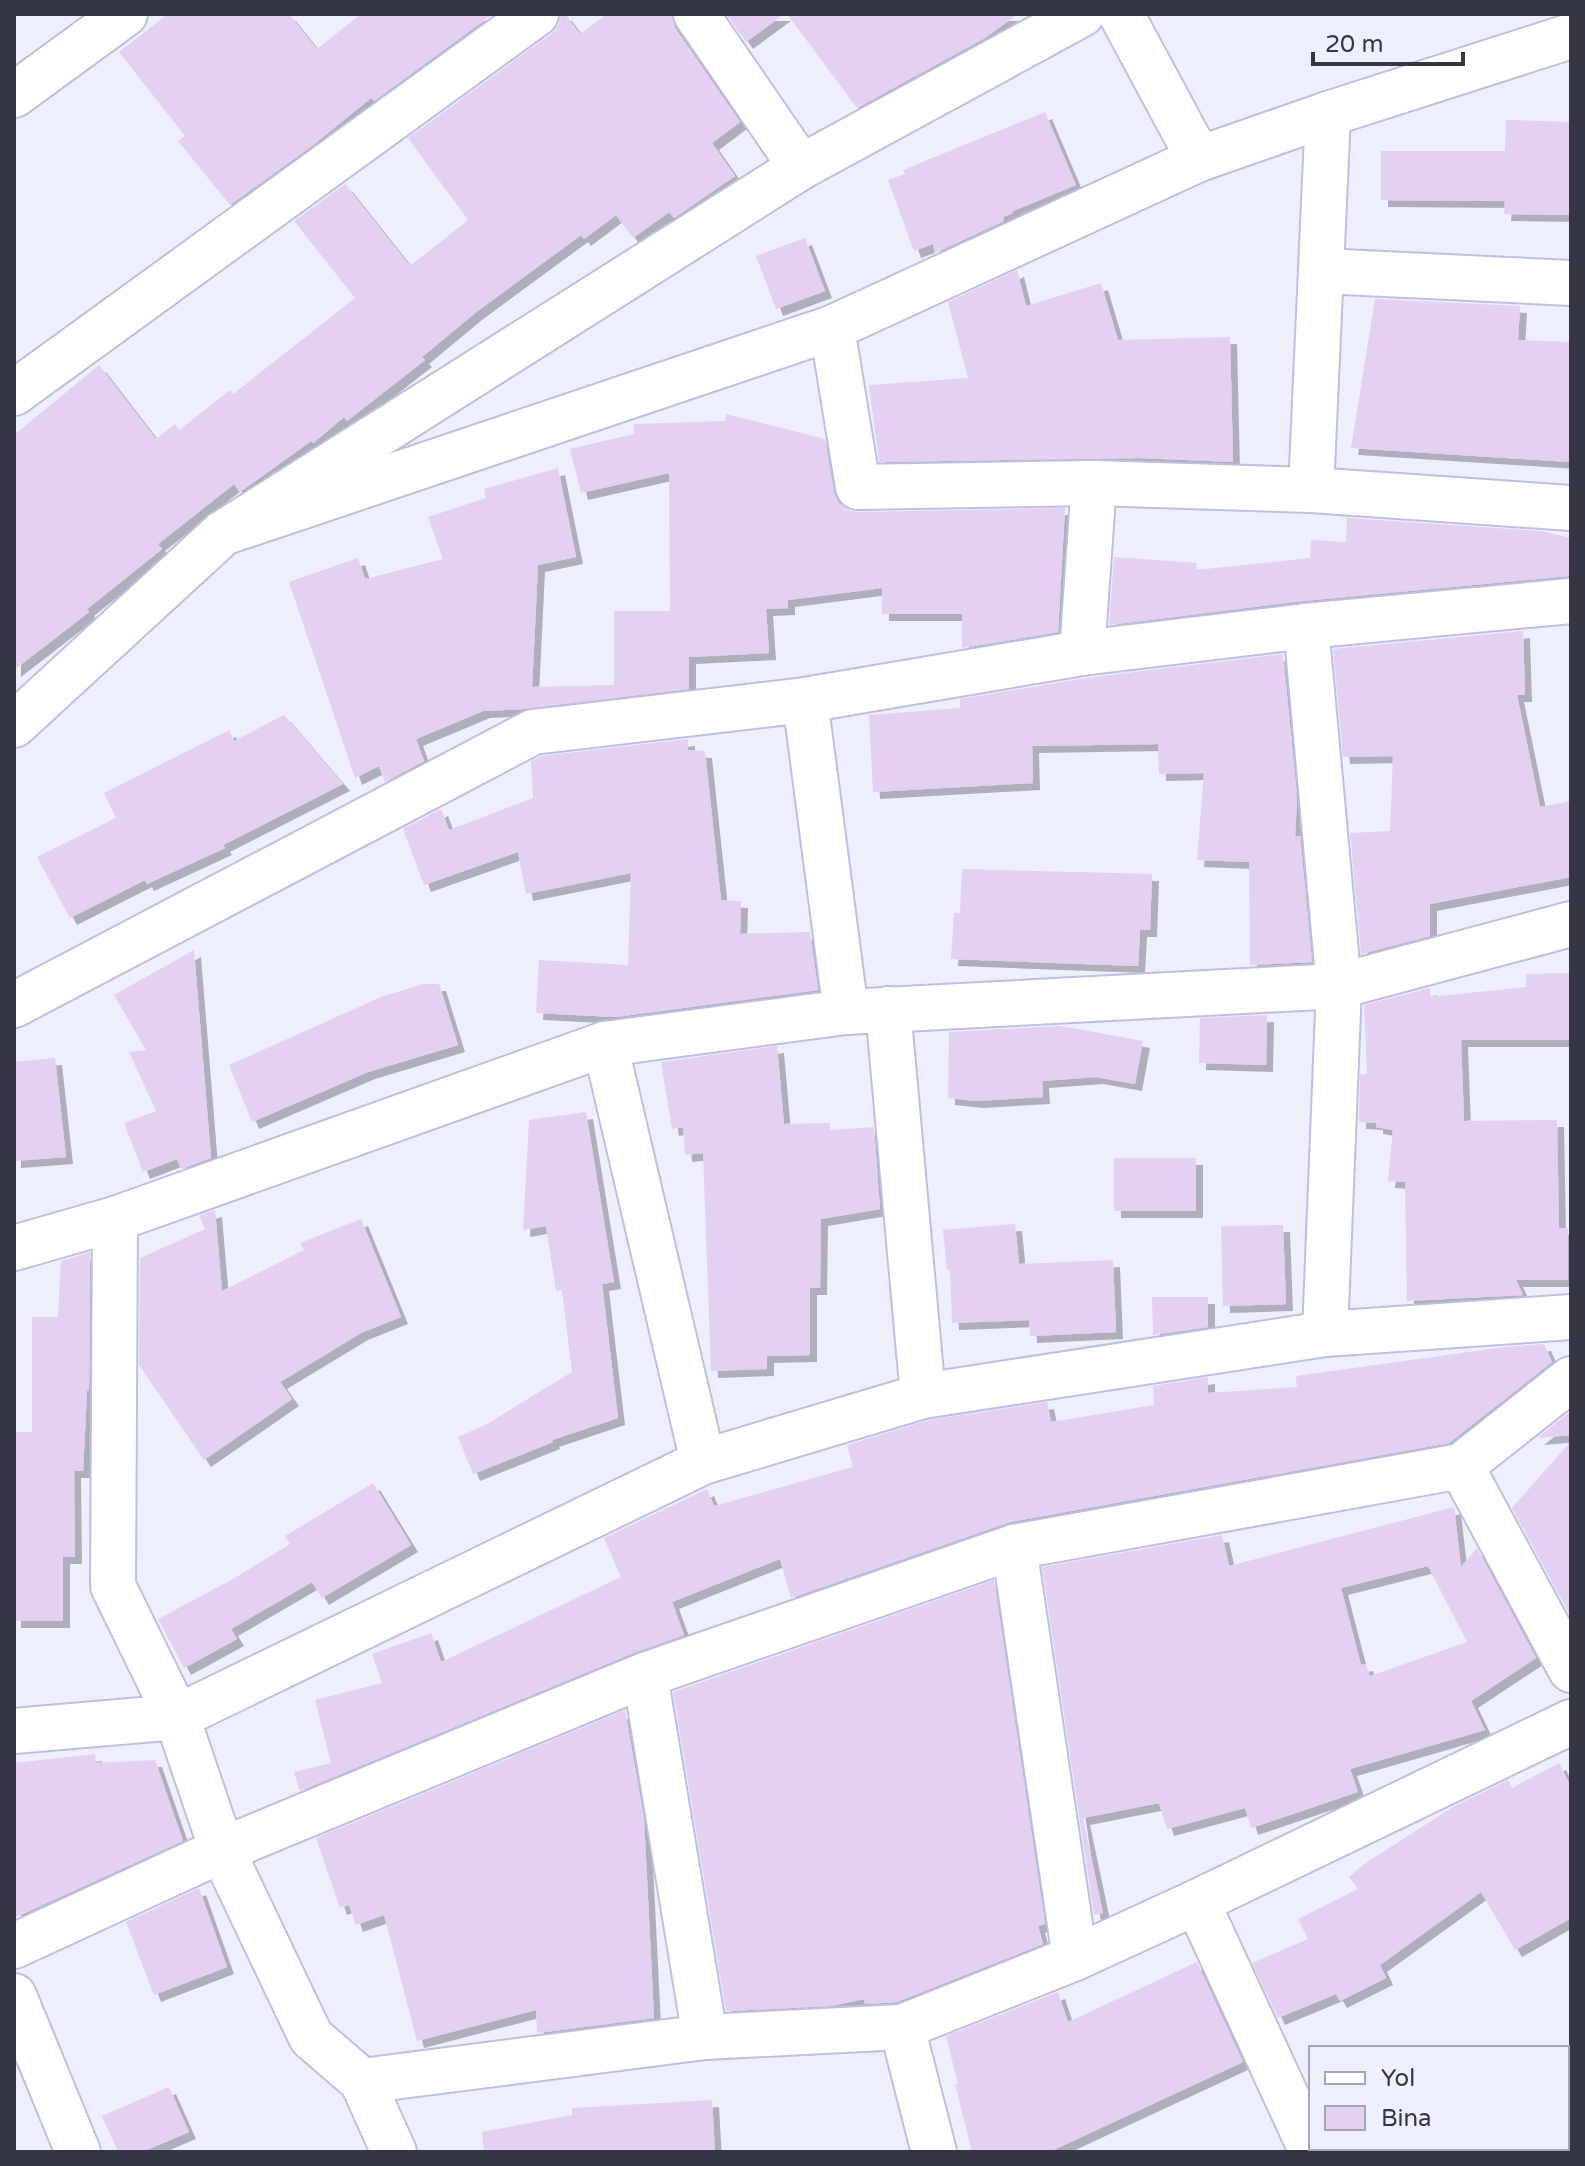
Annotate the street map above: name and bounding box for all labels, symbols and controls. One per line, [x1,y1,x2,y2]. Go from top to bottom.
scale bar [1313,16,1463,66]
text: 20 m [1325,30,1383,59]
legend [1309,2046,1569,2150]
text: Yol [1381,2064,1415,2093]
text: Bina [1381,2104,1432,2133]

